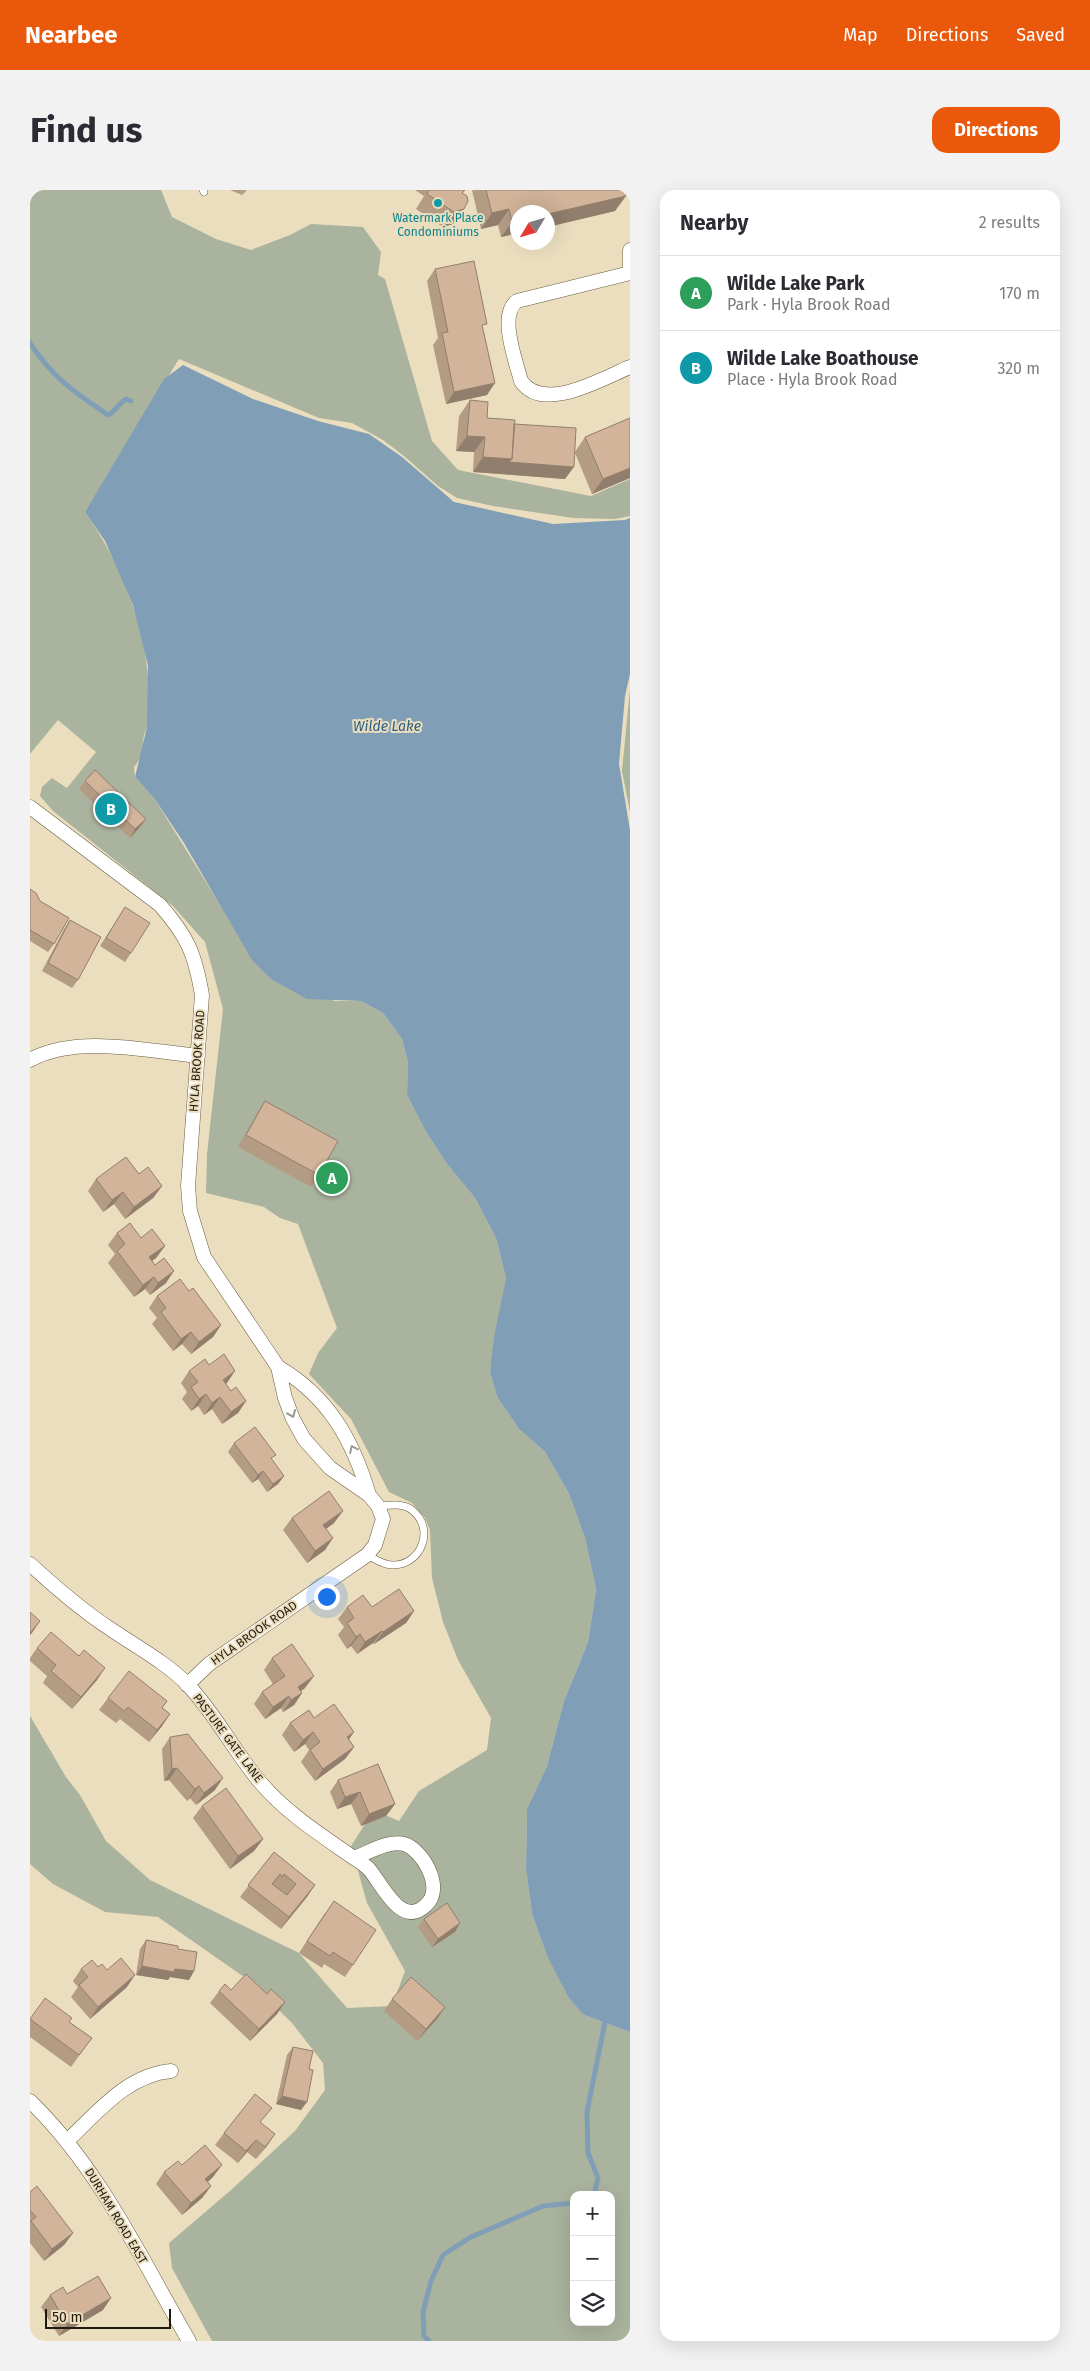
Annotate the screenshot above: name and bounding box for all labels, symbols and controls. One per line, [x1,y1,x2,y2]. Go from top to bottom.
text: Nearbee [25,21,118,49]
text: Map [843,24,878,46]
text: Directions [906,24,988,46]
text: Saved [1016,24,1065,46]
button: Directions [932,107,1060,153]
text: Find us [30,109,142,151]
marker: Watermark Place Condominiums [432,197,444,209]
north arrow [510,205,555,250]
text: Nearby [680,210,748,236]
place label: Watermark Place Condominiums [392,211,484,239]
text: 2 results [979,213,1040,232]
text: Wilde Lake Park [727,272,865,295]
text: A [691,284,701,303]
text: 170 m [999,284,1040,303]
text: Park · Hyla Brook Road [727,295,891,314]
text: Wilde Lake Boathouse [727,347,919,370]
text: B [691,359,701,378]
text: 320 m [997,359,1040,378]
text: Place · Hyla Brook Road [727,370,898,389]
water label: Wilde Lake [353,718,421,735]
pin: B [95,790,127,828]
street label: HYLA BROOK ROAD [186,1009,208,1112]
pin: A [316,1159,348,1197]
one-way arrow [285,1409,296,1418]
one-way arrow [349,1445,359,1454]
your location [314,1584,340,1610]
street label: HYLA BROOK ROAD [208,1598,300,1668]
street label: PASTURE GATE LANE [190,1691,266,1785]
street label: DURHAM ROAD EAST [82,2166,151,2267]
map controls [570,2191,615,2326]
button: + [570,2191,615,2236]
button: − [570,2236,615,2281]
button: layers [570,2281,615,2326]
scale bar [45,2306,171,2329]
text: 50 m [52,2309,83,2326]

